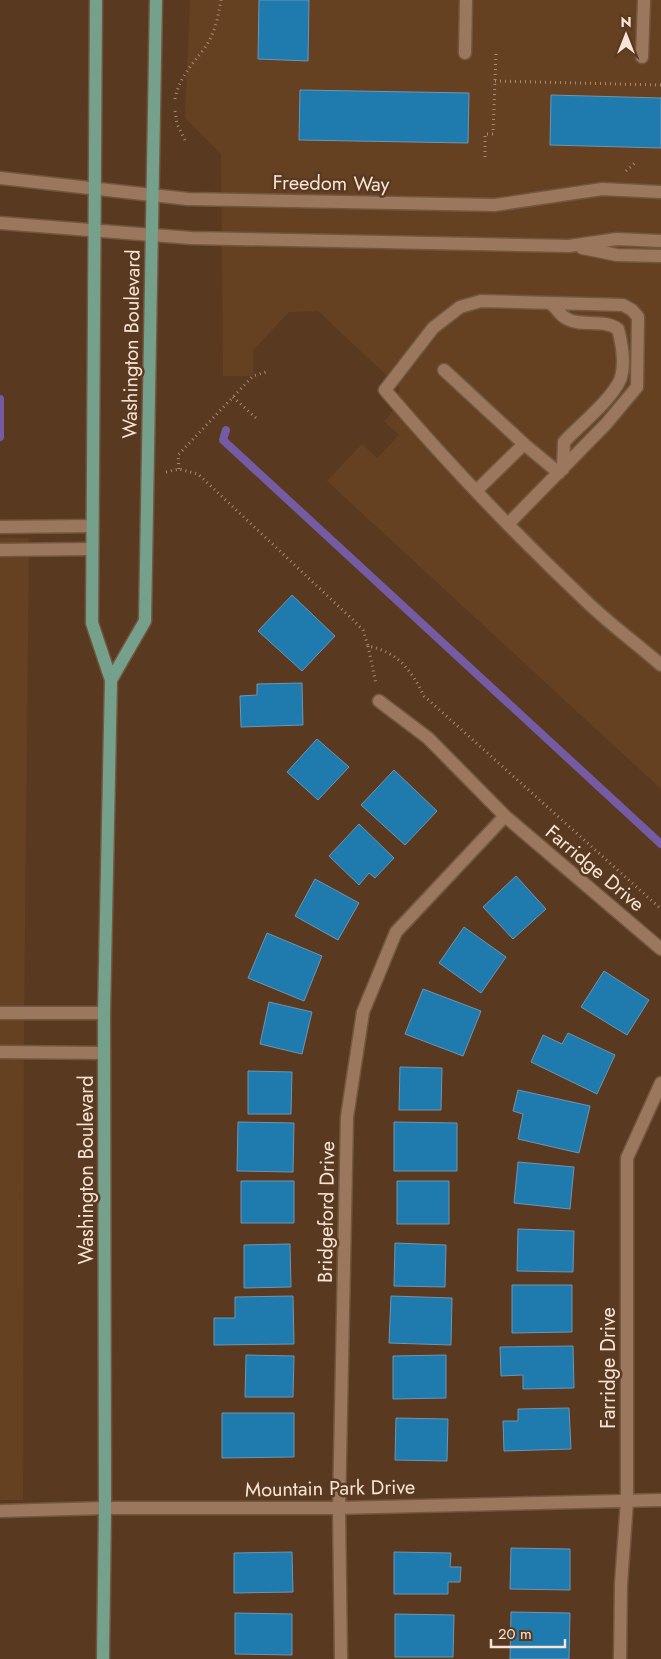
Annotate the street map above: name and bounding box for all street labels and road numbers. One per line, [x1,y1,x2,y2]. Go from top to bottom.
street label: Freedom Way [272,168,390,199]
street label: Washington Boulevard [115,249,148,439]
street label: Farridge Drive [539,818,651,919]
street label: Washington Boulevard [72,1075,101,1265]
street label: Bridgeford Drive [311,1141,342,1283]
street label: Farridge Drive [594,1307,623,1429]
street label: Mountain Park Drive [245,1473,415,1504]

